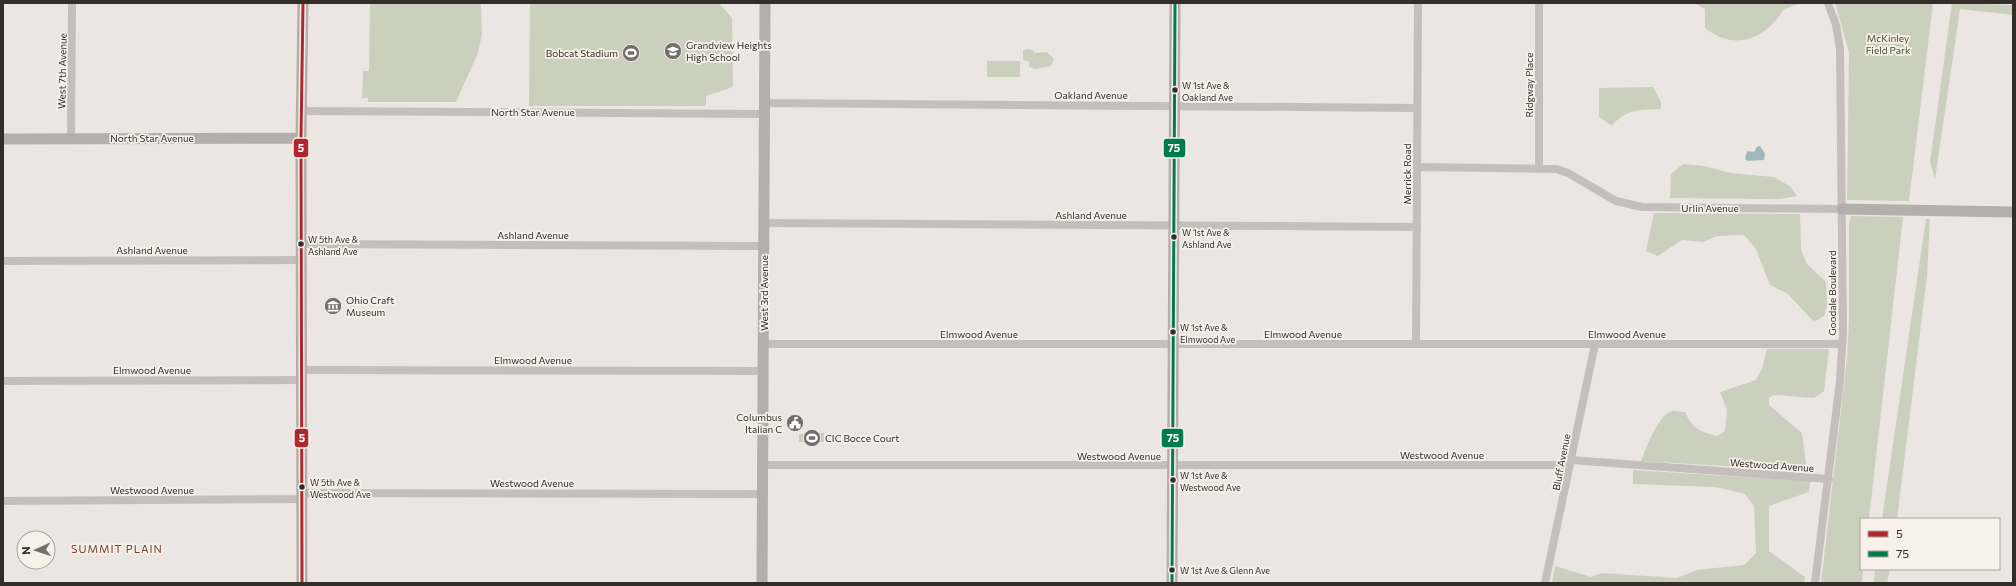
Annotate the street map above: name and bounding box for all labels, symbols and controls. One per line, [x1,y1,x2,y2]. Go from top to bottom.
park label: McKinley Field Park [1866,32,1911,56]
street label: West 7th Avenue [55,33,69,109]
place label: Grandview Heights High School [686,39,772,63]
school or university icon: Grandview Heights High School [663,41,683,61]
sports icon: Bobcat Stadium [621,43,641,63]
place label: Bobcat Stadium [546,47,618,59]
street label: Ridgway Place [1523,53,1535,117]
place label: W 1st Ave & Oakland Ave [1182,80,1233,103]
marker: W 1st Ave & Oakland Ave [1170,85,1180,95]
street label: Oakland Avenue [1054,89,1128,101]
street label: North Star Avenue [491,106,575,118]
street label: North Star Avenue [110,132,194,144]
line badge: 5 [293,138,309,158]
line badge: 75 [1163,138,1186,158]
text: 5 [298,141,304,154]
text: 75 [1168,141,1180,154]
street label: Merrick Road [1401,143,1413,205]
street label: Urlin Avenue [1681,202,1739,214]
street label: Ashland Avenue [1055,209,1127,221]
place label: W 1st Ave & Ashland Ave [1182,227,1232,250]
street label: Ashland Avenue [497,229,569,241]
marker: W 1st Ave & Ashland Ave [1169,232,1179,242]
place label: W 5th Ave & Ashland Ave [308,234,358,257]
marker: W 5th Ave & Ashland Ave [296,239,306,249]
street label: Ashland Avenue [116,244,188,256]
street label: Goodale Boulevard [1826,250,1838,336]
street label: West 3rd Avenue [758,255,770,331]
place label: Ohio Craft Museum [346,294,394,318]
museum icon: Ohio Craft Museum [323,296,343,316]
place label: W 1st Ave & Elmwood Ave [1180,322,1235,345]
marker: W 1st Ave & Elmwood Ave [1168,327,1178,337]
street label: Elmwood Avenue [940,328,1018,340]
street label: Elmwood Avenue [1264,328,1342,340]
street label: Elmwood Avenue [1588,328,1666,340]
street label: Elmwood Avenue [494,354,572,366]
street label: Elmwood Avenue [113,364,191,376]
place label: Columbus Italian C [736,411,782,435]
public building icon: Columbus Italian C [785,413,805,433]
line badge: 5 [294,428,309,448]
sports icon: CIC Bocce Court [802,428,822,448]
line badge: 75 [1161,428,1184,448]
text: 5 [299,431,305,444]
text: 75 [1167,431,1179,444]
place label: CIC Bocce Court [825,432,899,444]
street label: Bluff Avenue [1550,433,1572,491]
street label: Westwood Avenue [1400,449,1484,461]
street label: Westwood Avenue [1077,450,1161,462]
street label: Westwood Avenue [1730,456,1814,474]
place label: W 1st Ave & Westwood Ave [1180,470,1241,493]
marker: W 1st Ave & Westwood Ave [1168,475,1178,485]
place label: W 5th Ave & Westwood Ave [310,477,371,500]
street label: Westwood Avenue [490,477,574,489]
marker: W 5th Ave & Westwood Ave [297,482,307,492]
street label: Westwood Avenue [110,484,194,496]
legend [1860,518,2000,570]
text: 5 [1896,526,1903,540]
north arrow [16,530,56,570]
district label: SUMMIT PLAIN [71,542,163,555]
text: N [19,546,32,555]
text: 75 [1896,546,1909,560]
marker: W 1st Ave & Glenn Ave [1167,565,1177,575]
place label: W 1st Ave & Glenn Ave [1180,565,1270,576]

